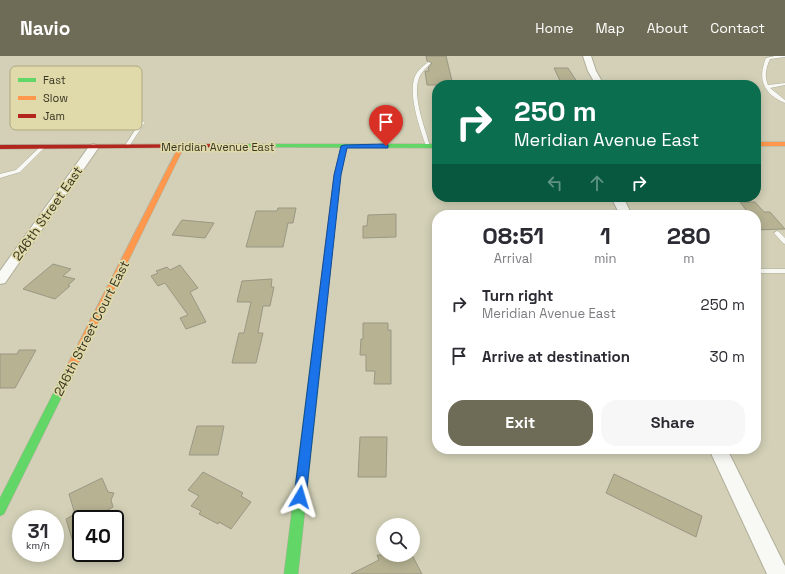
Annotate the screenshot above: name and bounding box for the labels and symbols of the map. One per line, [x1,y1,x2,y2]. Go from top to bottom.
legend [10,66,142,130]
text: Fast [43,73,66,87]
text: Slow [43,91,68,105]
pin [369,105,403,146]
text: Jam [43,109,65,123]
street label: Meridian Avenue East [161,140,275,154]
street label: 246th Street East [9,163,86,264]
street label: 246th Street Court East [50,258,133,399]
position arrow [279,476,321,518]
speed limit sign: 40 [72,510,124,562]

